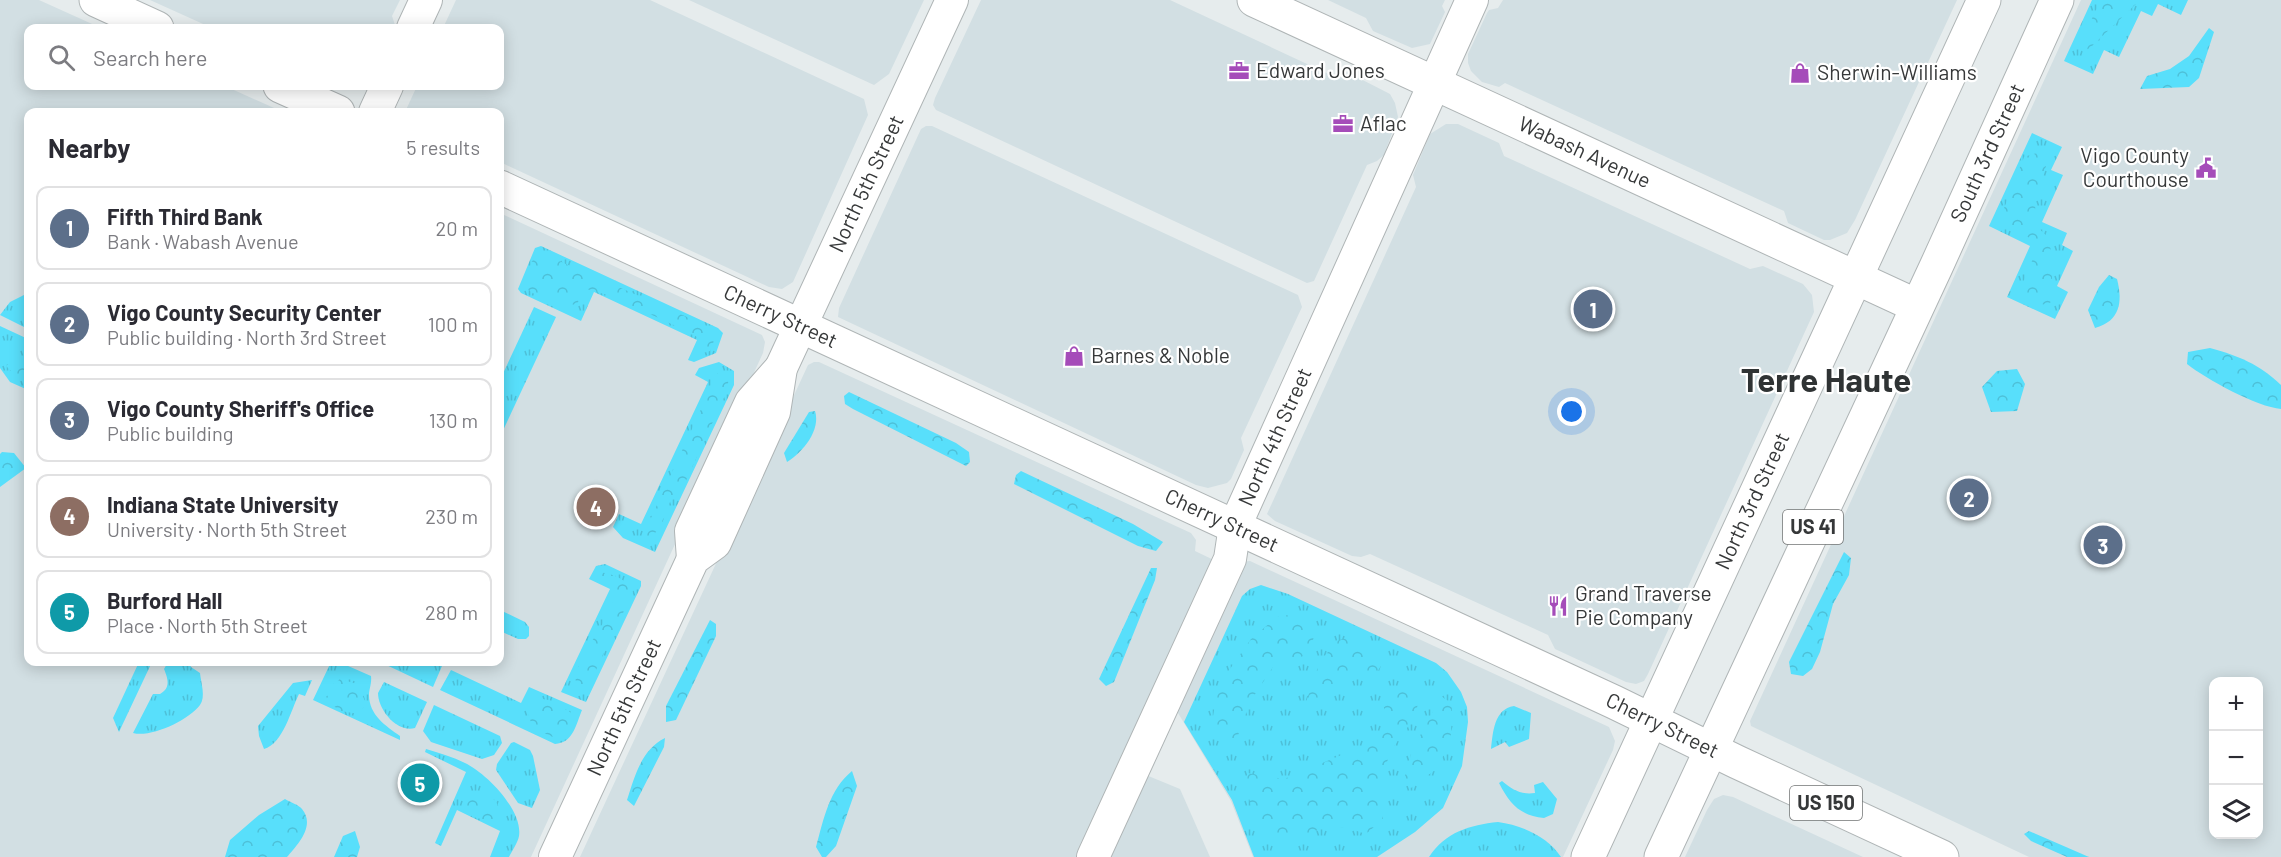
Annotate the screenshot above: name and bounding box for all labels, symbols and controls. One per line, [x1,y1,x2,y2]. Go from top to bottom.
search box [24,24,504,90]
icon: search [45,41,78,74]
text: Search here [93,44,207,70]
place label: Edward Jones [1256,57,1385,82]
office icon: Edward Jones [1227,59,1251,83]
place label: Sherwin-Williams [1817,59,1977,84]
shop icon: Sherwin-Williams [1788,61,1812,85]
street label: South 3rd Street [1944,79,2029,226]
place label: Aflac [1360,110,1407,135]
street label: Wabash Avenue [1515,110,1655,192]
street label: North 5th Street [823,111,908,256]
office icon: Aflac [1331,112,1355,136]
text: Nearby [48,132,130,163]
text: 5 results [406,135,480,159]
place label: Vigo County Courthouse [2080,142,2189,191]
public building icon: Vigo County Courthouse [2194,156,2218,180]
text: Fifth Third Bank [107,203,263,229]
text: 1 [66,216,73,240]
text: 20 m [435,216,478,240]
text: Bank · Wabash Avenue [107,229,299,253]
street label: Cherry Street [720,278,842,352]
pin: 1 [1574,286,1612,332]
text: Vigo County Security Center [107,299,382,325]
text: 2 [64,312,75,336]
text: 100 m [428,312,478,336]
text: Public building · North 3rd Street [107,325,387,349]
place label: Barnes & Noble [1091,342,1230,367]
shop icon: Barnes & Noble [1062,344,1086,368]
district label: Terre Haute [1741,359,1911,399]
street label: North 4th Street [1232,363,1316,509]
text: Vigo County Sheriff's Office [107,395,374,421]
your location [1557,397,1586,426]
text: 3 [64,408,75,432]
text: 130 m [429,408,478,432]
text: Public building [107,421,233,445]
street label: North 3rd Street [1709,428,1794,573]
pin: 2 [1950,476,1988,520]
street label: Cherry Street [1161,482,1283,556]
pin: 4 [576,484,616,530]
text: Indiana State University [107,491,339,517]
text: 4 [63,504,76,528]
text: 230 m [425,504,478,528]
road number: US 41 [1783,510,1843,544]
text: University · North 5th Street [107,517,347,541]
pin: 3 [2084,522,2122,568]
place label: Grand Traverse Pie Company [1575,580,1712,629]
text: Burford Hall [107,587,222,613]
restaurant icon: Grand Traverse Pie Company [1546,594,1570,618]
text: 5 [64,600,75,624]
text: 280 m [425,600,478,624]
text: Place · North 5th Street [107,613,308,637]
street label: North 5th Street [581,634,665,779]
map controls [2209,677,2263,839]
button: + [2209,677,2263,731]
street label: Cherry Street [1603,686,1723,762]
button: − [2209,731,2263,785]
pin: 5 [400,760,440,806]
button: layers [2209,785,2263,839]
road number: US 150 [1790,786,1862,820]

